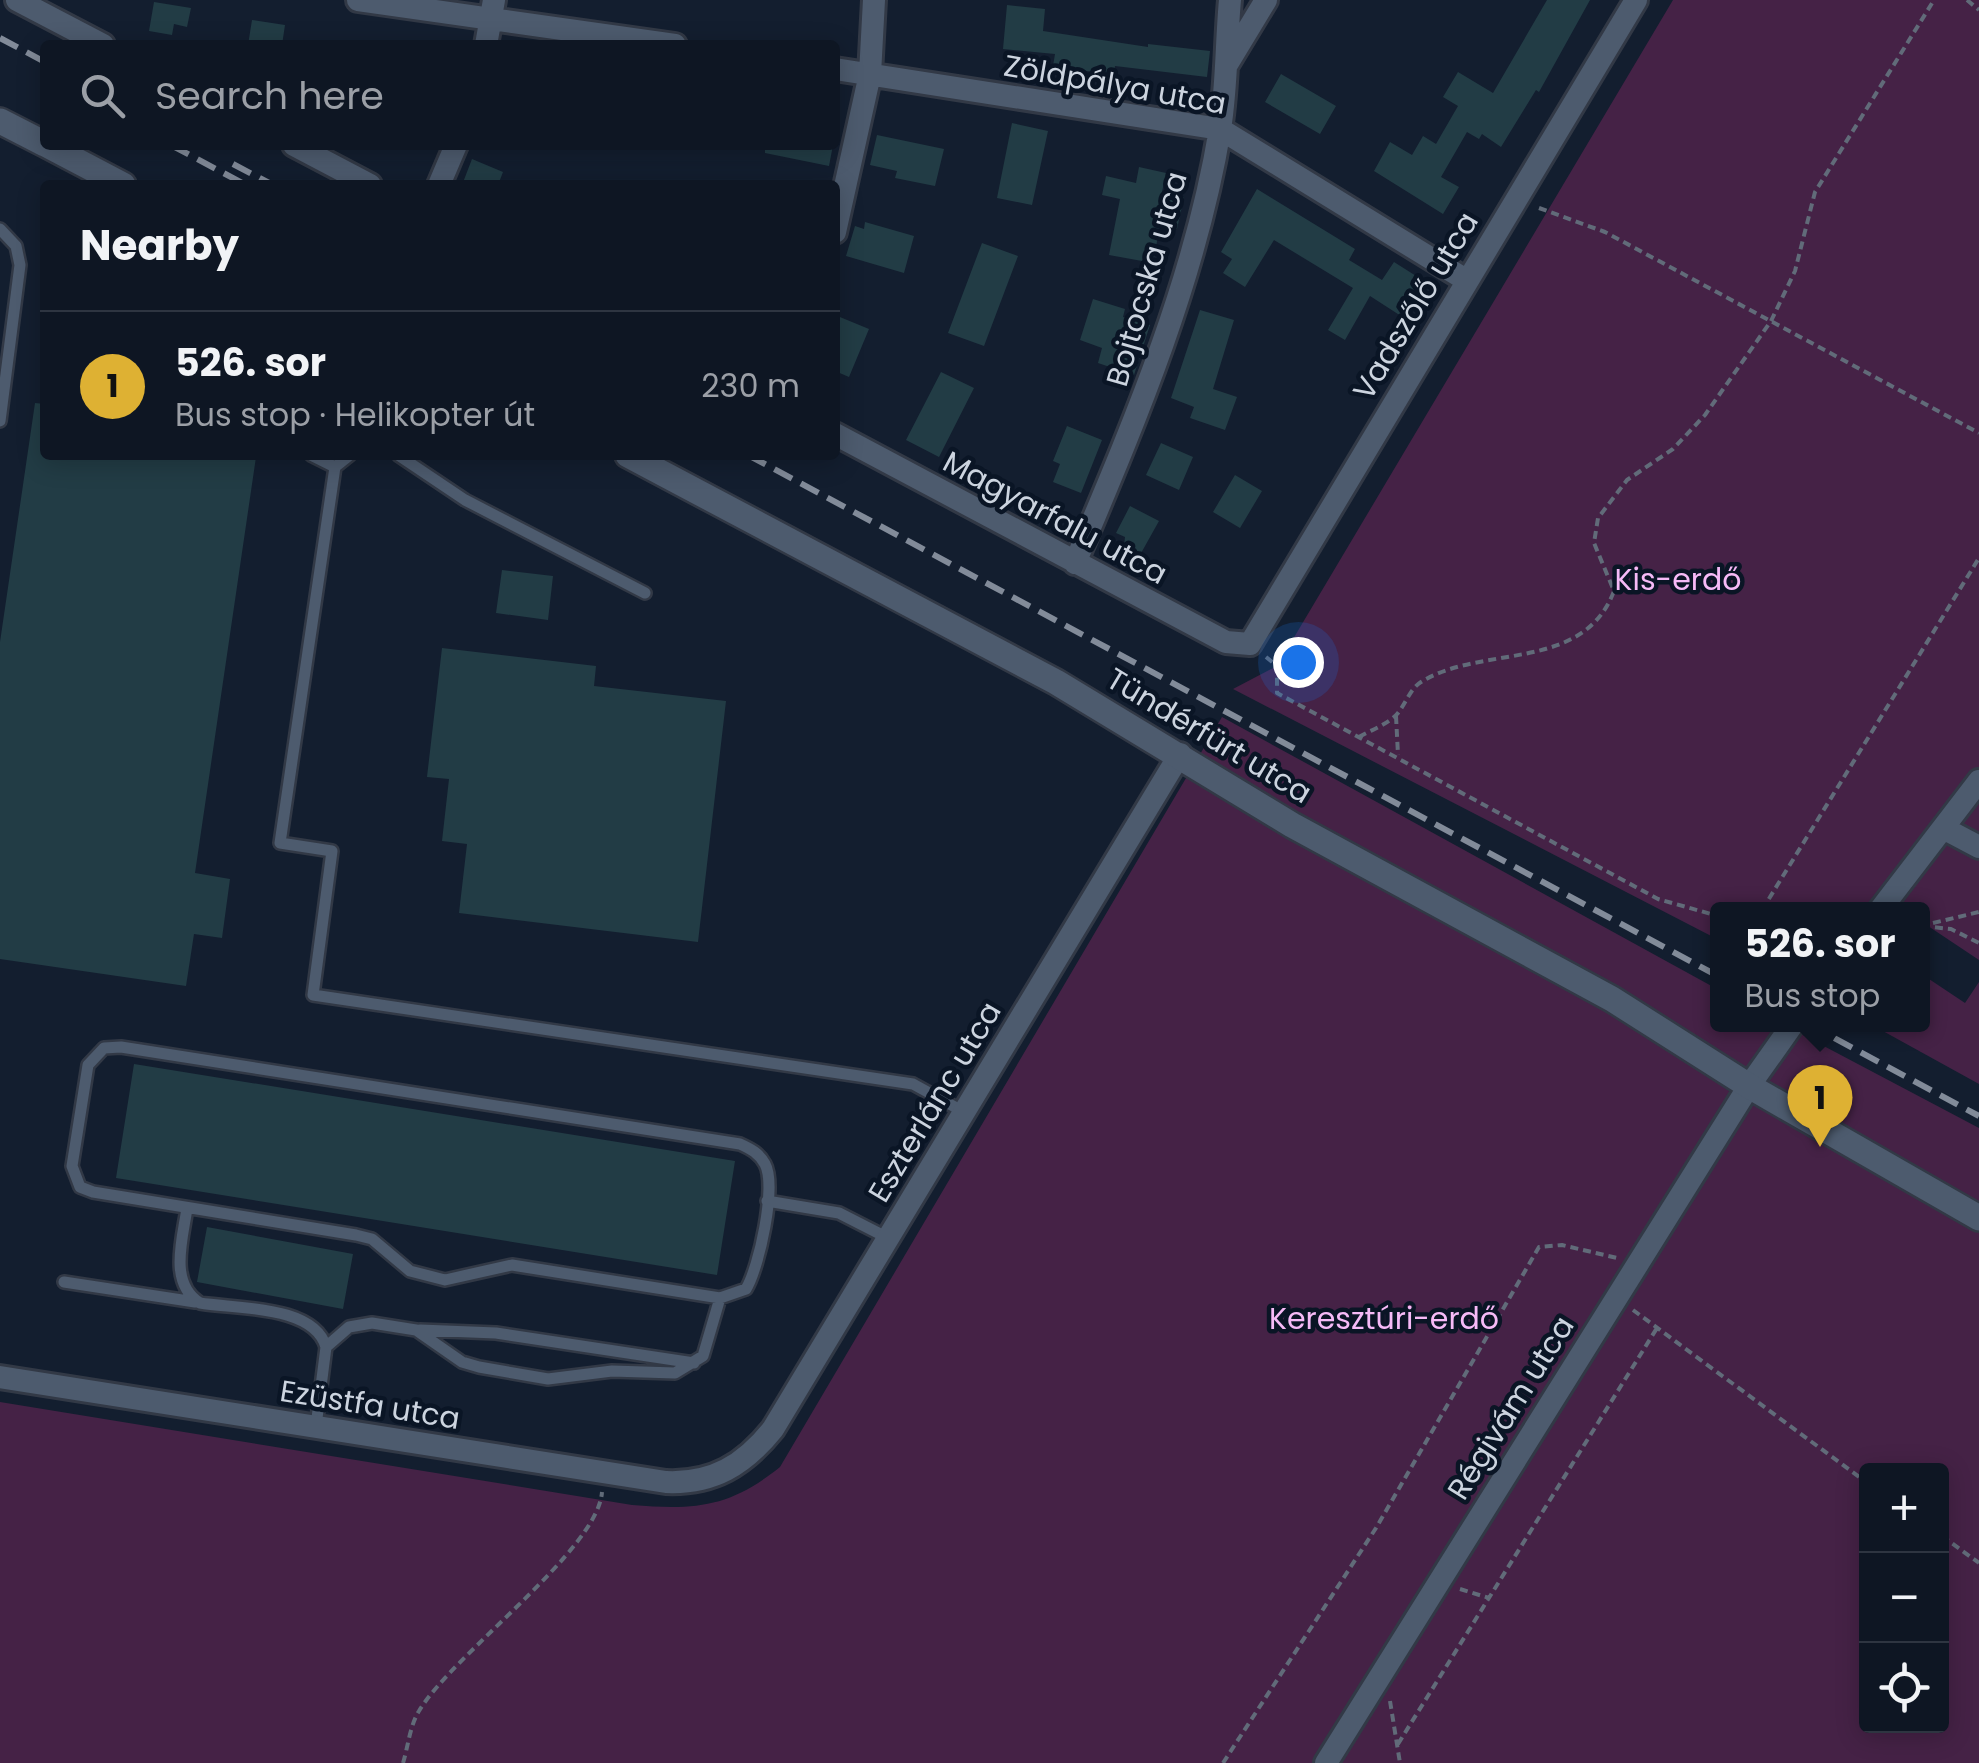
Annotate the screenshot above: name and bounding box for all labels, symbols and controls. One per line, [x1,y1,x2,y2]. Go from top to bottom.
search box [40,40,840,150]
street label: Zöldpálya utca [1001,44,1230,125]
icon: search [75,68,130,123]
text: Search here [155,69,384,122]
street label: Bojtocska utca [1095,167,1198,391]
street label: Vadszőlő utca [1342,204,1489,408]
text: Nearby [80,216,239,275]
text: 526. sor [175,336,326,389]
text: 1 [106,363,119,408]
text: 230 m [701,363,800,408]
text: Bus stop · Helikopter út [175,392,535,437]
street label: Magyarfalu utca [936,440,1175,595]
park label: Kis-erdő [1615,558,1741,601]
your location [1273,637,1324,688]
street label: Tündérfürt utca [1099,657,1320,814]
popup [1710,902,1930,1032]
text: 526. sor [1744,917,1896,970]
text: Bus stop [1744,973,1880,1018]
street label: Eszterlánc utca [858,993,1011,1210]
pin: 1 [1788,1064,1852,1147]
park label: Keresztúri-erdő [1269,1297,1499,1340]
street label: Régivám utca [1437,1308,1584,1508]
street label: Ezüstfa utca [277,1369,463,1440]
map controls [1859,1463,1949,1733]
button: + [1859,1463,1949,1553]
button: − [1859,1553,1949,1643]
button: locate [1859,1643,1949,1733]

